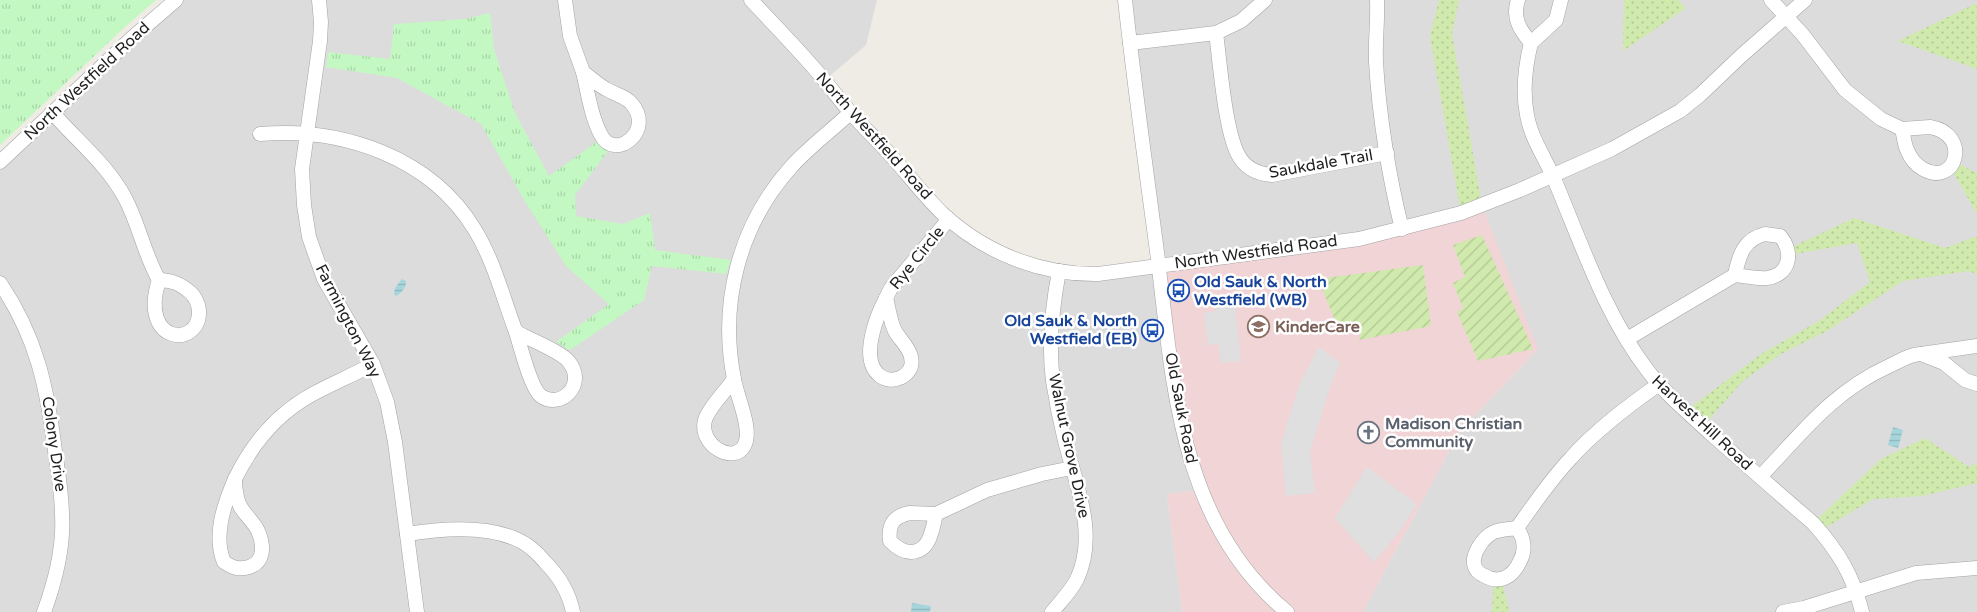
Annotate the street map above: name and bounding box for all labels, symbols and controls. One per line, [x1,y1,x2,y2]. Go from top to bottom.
street label: North Westfield Road [20,18,154,144]
street label: North Westfield Road [812,68,936,204]
street label: Saukdale Trail [1267,145,1375,183]
street label: Rye Circle [885,222,949,294]
street label: North Westfield Road [1173,231,1339,273]
street label: Farmington Way [311,261,385,381]
place label: Old Sauk & North Westfield (WB) [1194,272,1327,310]
bus stop icon: Old Sauk & North Westfield (WB) [1166,279,1190,303]
place label: Old Sauk & North Westfield (EB) [1004,311,1137,349]
school or university icon: KinderCare [1247,315,1271,339]
place label: KinderCare [1275,317,1360,337]
bus stop icon: Old Sauk & North Westfield (EB) [1141,318,1165,342]
street label: Old Sauk Road [1160,351,1202,465]
street label: Harvest Hill Road [1647,371,1757,475]
street label: Walnut Grove Drive [1044,372,1094,520]
street label: Colony Drive [37,395,71,493]
place label: Madison Christian Community [1385,414,1522,452]
church icon: Madison Christian Community [1357,421,1381,445]

